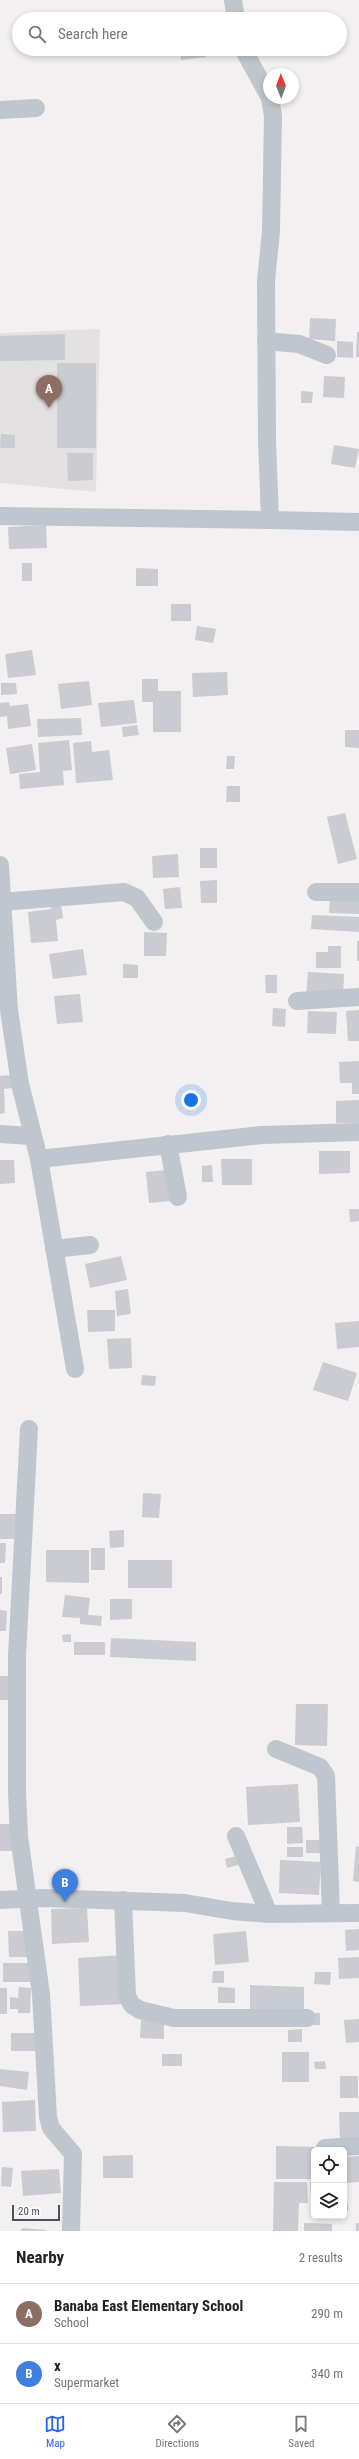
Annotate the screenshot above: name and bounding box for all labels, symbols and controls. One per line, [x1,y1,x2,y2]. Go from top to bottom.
search box [12,12,347,56]
icon: search [26,23,48,45]
text: Search here [58,25,128,43]
north arrow [263,68,299,104]
pin: A [36,375,62,408]
your location [181,1090,201,1110]
pin: B [52,1869,78,1902]
map controls [311,2147,347,2219]
button: locate [311,2147,347,2183]
button: layers [311,2183,347,2219]
scale bar [12,2203,60,2222]
text: 20 m [18,2205,40,2218]
text: Nearby [16,2247,64,2267]
text: 2 results [299,2250,343,2265]
text: Banaba East Elementary School [54,2297,243,2315]
text: A [25,2306,33,2321]
text: 290 m [311,2306,343,2321]
text: School [54,2315,89,2330]
text: x [54,2357,61,2375]
text: B [25,2366,33,2381]
text: 340 m [311,2366,343,2381]
text: Supermarket [54,2375,119,2390]
tab: Map [44,2413,66,2450]
tab: Directions [155,2413,199,2450]
tab: Saved [288,2413,315,2450]

